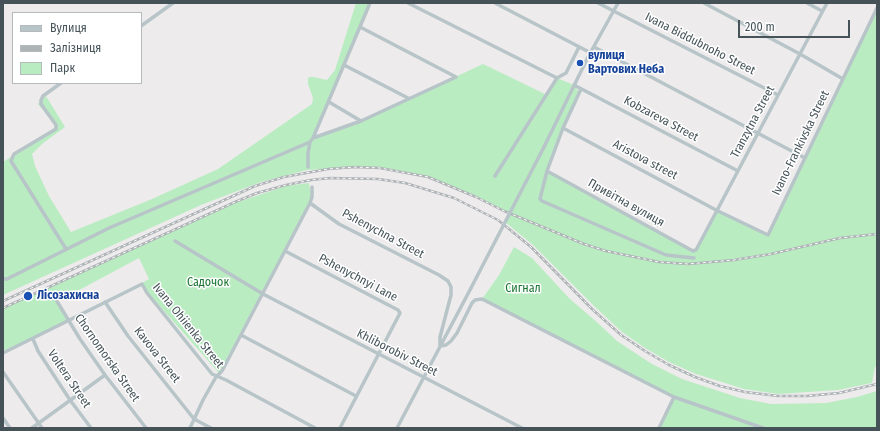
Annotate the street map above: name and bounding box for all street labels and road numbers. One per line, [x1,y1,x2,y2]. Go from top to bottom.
street label: Ivana Biddubnoho Street [642,10,758,78]
street label: Tranzytna Street [728,83,778,161]
street label: Ivano-Frankivska Street [769,88,833,198]
street label: Kobzareva Street [621,93,701,145]
street label: Aristova street [610,137,680,183]
street label: Привітна вулиця [585,176,667,230]
street label: Pshenychna Street [340,206,426,262]
street label: Pshenychnyi Lane [316,251,400,305]
street label: Ivana Ohiienka Street [149,281,227,371]
street label: Chornomorska Street [71,311,143,405]
street label: Kavova Street [131,324,183,386]
street label: Khliborobiv Street [354,326,440,380]
street label: Voltera Street [44,347,94,411]

